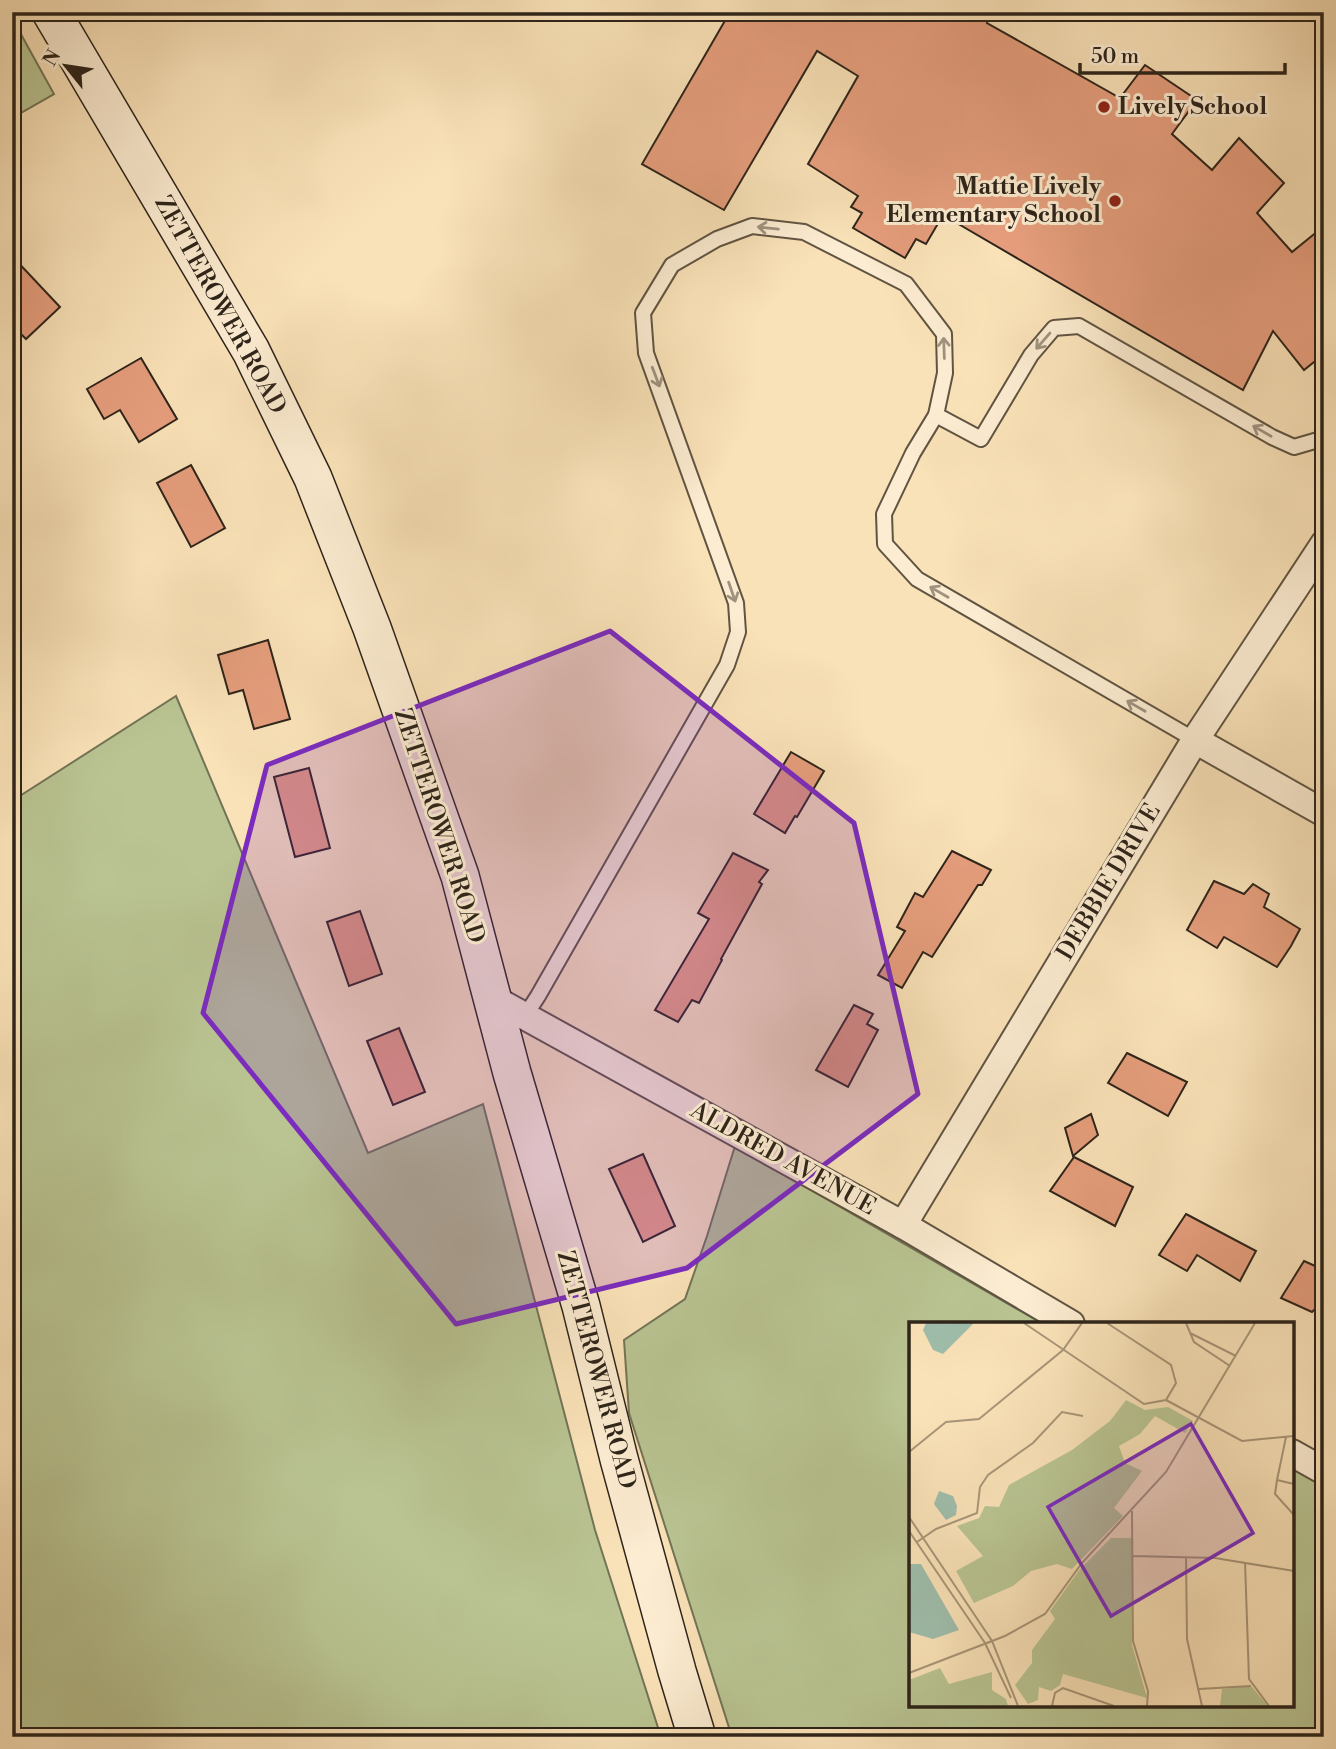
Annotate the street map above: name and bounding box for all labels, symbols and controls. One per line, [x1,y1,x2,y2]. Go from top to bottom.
north arrow [32,32,102,102]
scale bar [1080,32,1285,76]
text: 50 m [1091,44,1139,70]
text: N [38,45,66,71]
place label: Lively School [1118,92,1267,122]
marker: Lively School [1096,99,1112,115]
place label: Mattie Lively Elementary School [886,172,1102,230]
street label: ZETTEROWER ROAD [147,190,293,420]
marker: Mattie Lively Elementary School [1107,193,1123,209]
one-way arrow [757,221,780,234]
one-way arrow [1036,331,1052,349]
one-way arrow [937,336,951,359]
one-way arrow [651,366,664,388]
one-way arrow [1252,424,1272,438]
one-way arrow [727,580,739,602]
one-way arrow [929,585,949,599]
one-way arrow [1126,698,1146,712]
street label: ZETTEROWER ROAD [387,705,491,947]
street label: DEBBIE DRIVE [1050,798,1168,966]
street label: ALDRED AVENUE [684,1095,881,1222]
street label: ZETTEROWER ROAD [550,1248,642,1492]
inset map [909,1322,1294,1707]

